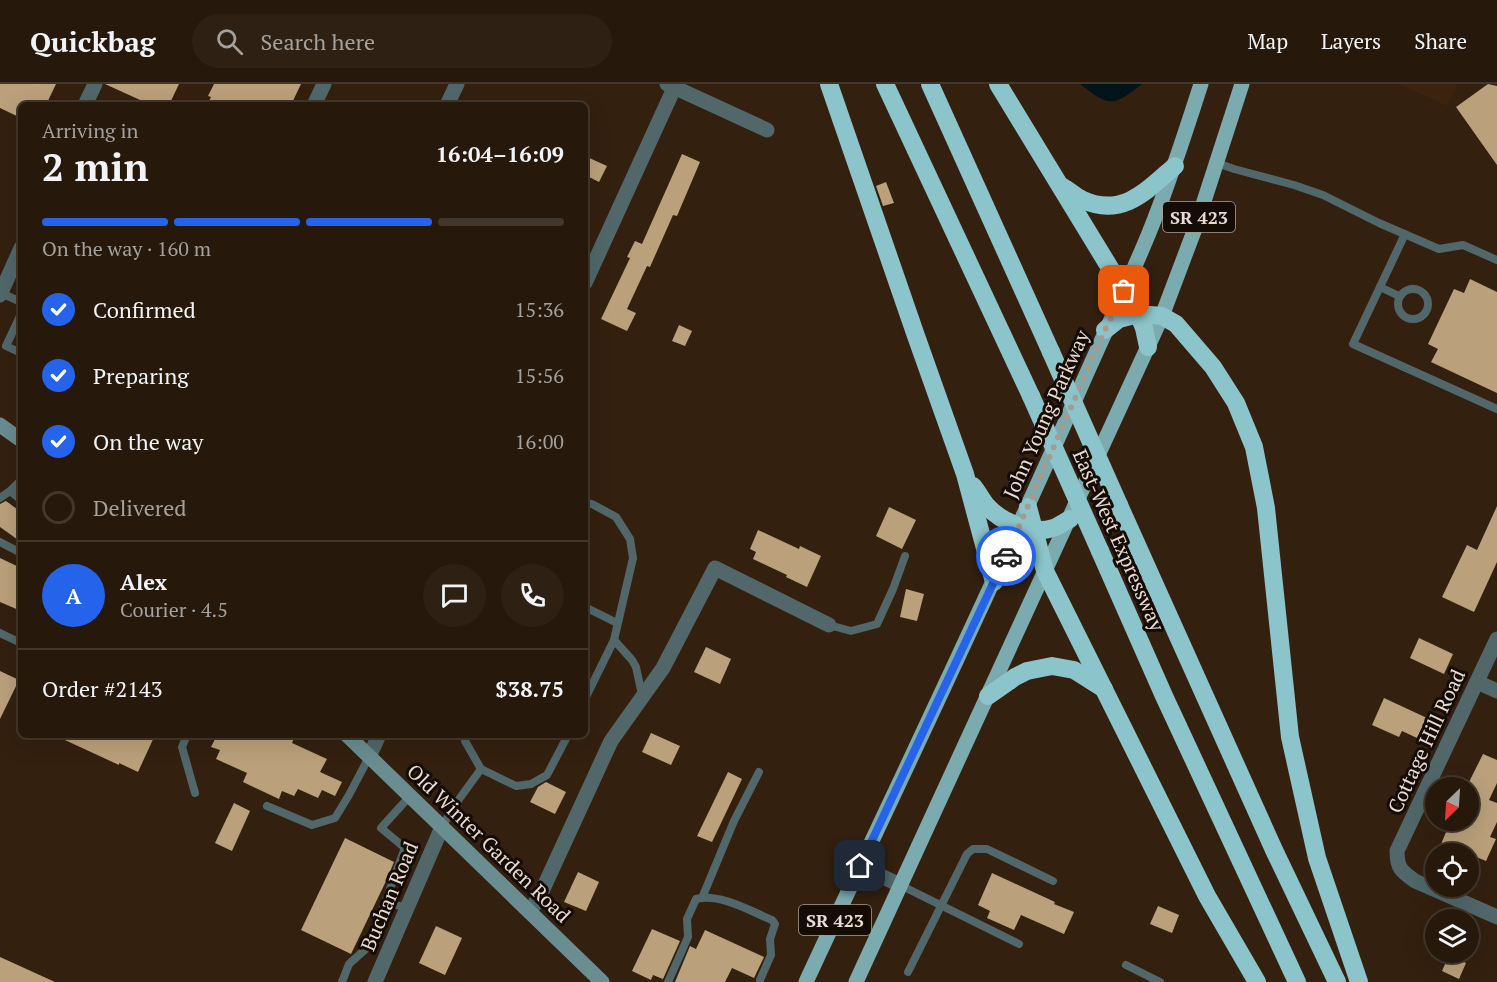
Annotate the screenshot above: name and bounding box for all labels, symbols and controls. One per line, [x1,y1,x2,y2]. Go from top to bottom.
search box [192,14,612,68]
text: Quickbag [30,23,156,60]
icon: search [213,25,246,58]
text: Search here [261,27,375,56]
text: Map [1247,27,1288,55]
text: Layers [1321,27,1381,55]
text: Share [1414,27,1467,55]
text: Arriving in [42,117,138,144]
text: 16:04–16:09 [436,139,564,168]
text: 2 min [42,140,149,192]
road number: SR 423 [1163,202,1235,232]
text: On the way · 160 m [42,235,211,262]
pin [1098,265,1149,316]
icon: bag [1107,274,1140,307]
icon: check [42,293,75,326]
text: Confirmed [93,295,196,324]
text: 15:36 [515,296,564,323]
street label: John Young Parkway [997,325,1096,503]
icon: check [42,359,75,392]
text: Preparing [93,361,189,390]
text: 15:56 [515,362,564,389]
icon: check [42,425,75,458]
text: On the way [93,427,203,456]
text: 16:00 [515,428,564,455]
street label: East-West Expressway [1067,445,1172,636]
text: Delivered [93,493,186,522]
courier [976,526,1036,586]
icon: car [990,540,1023,573]
button: chat [423,564,486,627]
button: phone [501,564,564,627]
text: Alex [120,567,167,596]
text: A [65,581,82,610]
text: Courier · 4.5 [120,596,228,623]
street label: Cottage Hill Road [1381,665,1471,817]
text: Order #2143 [42,674,162,703]
text: $38.75 [495,674,564,703]
street label: Old Winter Garden Road [401,758,577,928]
north arrow [1425,777,1479,831]
map controls [1425,777,1479,963]
street label: Buchan Road [354,837,424,955]
pin [834,840,885,891]
button: locate [1425,843,1479,897]
icon: home [843,849,876,882]
road number: SR 423 [799,905,871,935]
button: layers [1425,909,1479,963]

